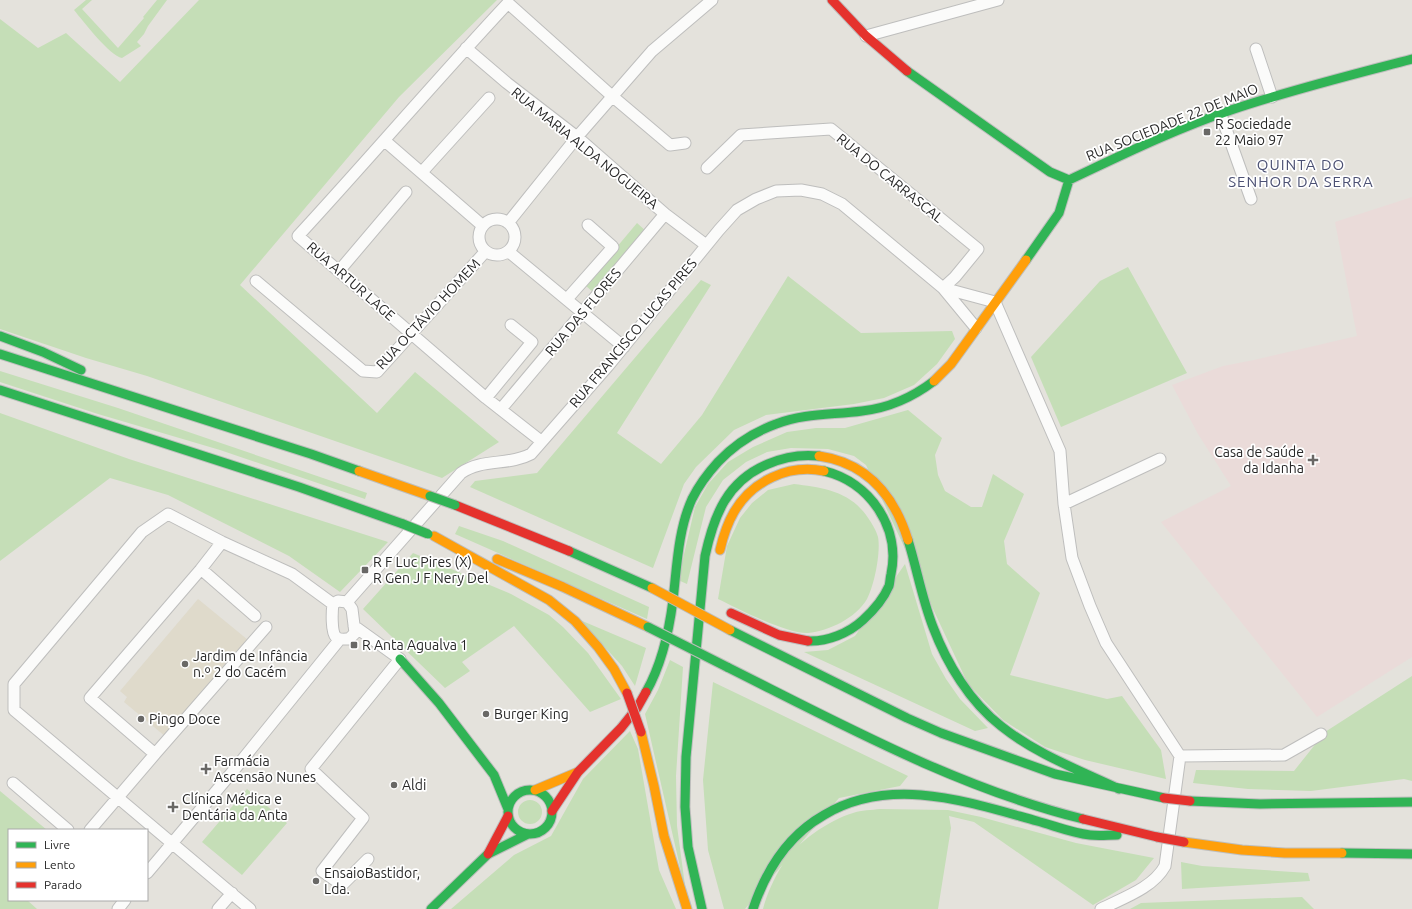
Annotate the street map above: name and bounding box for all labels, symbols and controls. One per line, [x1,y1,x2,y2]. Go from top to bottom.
street label: RUA SOCIEDADE 22 DE MAIO [1084,80,1261,164]
street label: RUA MARIA ALDA NOGUEIRA [508,84,662,212]
place label: R Sociedade 22 Maio 97 [1215,116,1291,148]
marker: R Sociedade 22 Maio 97 [1202,127,1212,137]
street label: RUA DO CARRASCAL [834,130,946,226]
district label: QUINTA DO SENHOR DA SERRA [1228,156,1374,190]
street label: RUA ARTUR LAGE [304,238,398,324]
street label: RUA OCTÁVIO HOMEM [372,255,483,372]
street label: RUA FRANCISCO LUCAS PIRES [566,255,700,411]
street label: RUA DAS FLORES [542,265,624,359]
place label: Casa de Saúde da Idanha [1214,444,1304,476]
marker: Casa de Saúde da Idanha [1307,454,1319,466]
place label: R F Luc Pires (X) R Gen J F Nery Del [373,554,489,586]
marker: R F Luc Pires (X) R Gen J F Nery Del [360,565,370,575]
place label: R Anta Agualva 1 [362,637,468,653]
marker: R Anta Agualva 1 [349,640,359,650]
place label: Jardim de Infância n.º 2 do Cacém [193,648,308,680]
marker: Jardim de Infância n.º 2 do Cacém [180,659,190,669]
place label: Burger King [494,706,569,722]
marker: Burger King [481,709,491,719]
place label: Pingo Doce [149,711,220,727]
marker: Pingo Doce [136,714,146,724]
place label: Farmácia Ascensão Nunes [214,753,316,785]
marker: Farmácia Ascensão Nunes [201,764,211,774]
place label: Aldi [402,777,426,793]
marker: Aldi [389,780,399,790]
place label: Clínica Médica e Dentária da Anta [182,791,288,823]
marker: Clínica Médica e Dentária da Anta [167,801,179,813]
legend [8,829,148,901]
text: Livre [44,838,70,851]
text: Lento [44,858,75,871]
place label: EnsaioBastidor, Lda. [324,865,420,897]
marker: EnsaioBastidor, Lda. [311,876,321,886]
text: Parado [44,878,82,891]

